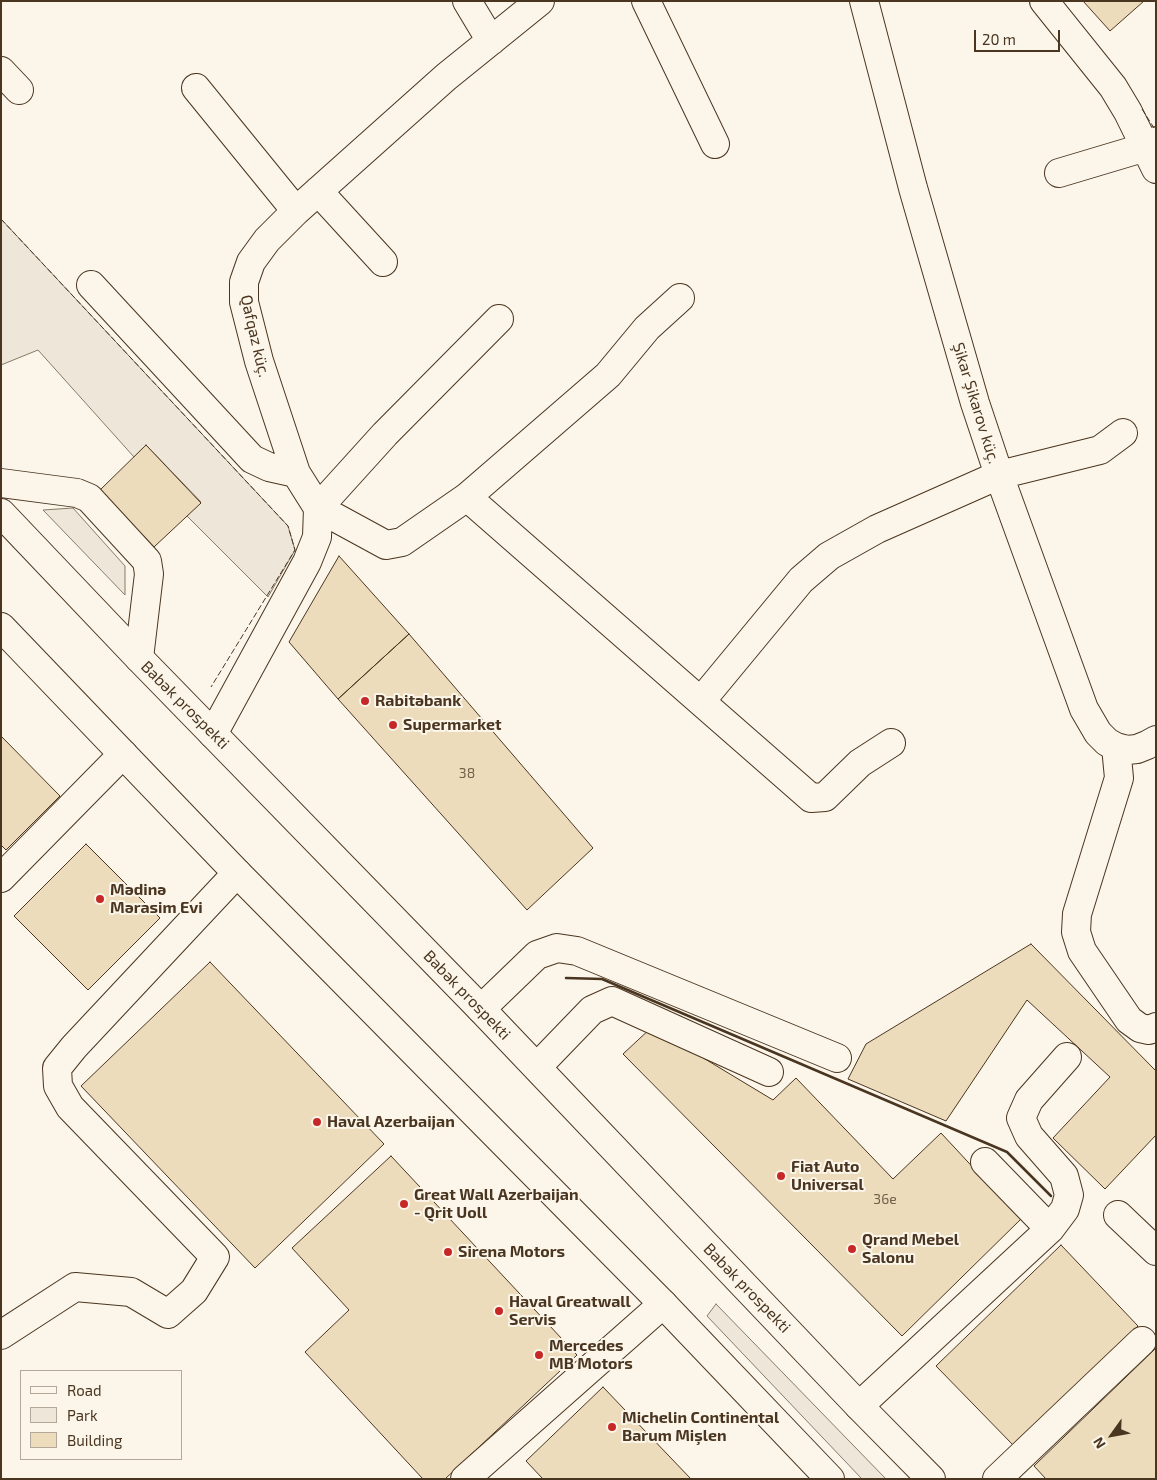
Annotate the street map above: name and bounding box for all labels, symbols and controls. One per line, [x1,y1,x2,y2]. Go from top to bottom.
scale bar [977,20,1063,52]
text: 20 m [982,30,1016,48]
street label: Qafqaz küç. [236,293,274,379]
street label: Şikar Şikarov küç. [948,340,1004,466]
street label: Babək prospekti [137,657,233,753]
place label: Rabitəbank [375,691,461,711]
marker: Rabitəbank [359,695,371,707]
place label: Supermarket [403,715,502,735]
marker: Supermarket [387,719,399,731]
house number: 38 [459,765,475,781]
place label: Mədinə Mərasim Evi [110,880,203,918]
marker: Mədinə Mərasim Evi [94,893,106,905]
street label: Babək prospekti [419,946,515,1044]
place label: Haval Azerbaijan [327,1112,455,1132]
marker: Haval Azerbaijan [311,1116,323,1128]
place label: Fiat Auto Universal [791,1157,864,1195]
marker: Fiat Auto Universal [775,1170,787,1182]
place label: Great Wall Azerbaijan - Qrit Uoll [414,1185,579,1223]
house number: 36e [873,1191,897,1207]
marker: Great Wall Azerbaijan - Qrit Uoll [398,1198,410,1210]
place label: Qrand Mebel Salonu [862,1230,959,1268]
street label: Babək prospekti [699,1239,795,1337]
place label: Sirena Motors [458,1242,565,1262]
marker: Qrand Mebel Salonu [846,1243,858,1255]
marker: Sirena Motors [442,1246,454,1258]
place label: Haval Greatwall Servis [509,1292,631,1330]
marker: Haval Greatwall Servis [493,1305,505,1317]
place label: Mercedes MB Motors [549,1336,633,1374]
marker: Mercedes MB Motors [533,1349,545,1361]
legend [20,1370,182,1460]
text: Road [67,1381,102,1399]
text: Park [67,1406,98,1424]
place label: Michelin Continental Barum Mişlen [622,1408,779,1446]
north arrow [1087,1410,1137,1460]
marker: Michelin Continental Barum Mişlen [606,1421,618,1433]
text: Building [67,1431,122,1449]
text: N [1089,1434,1109,1452]

